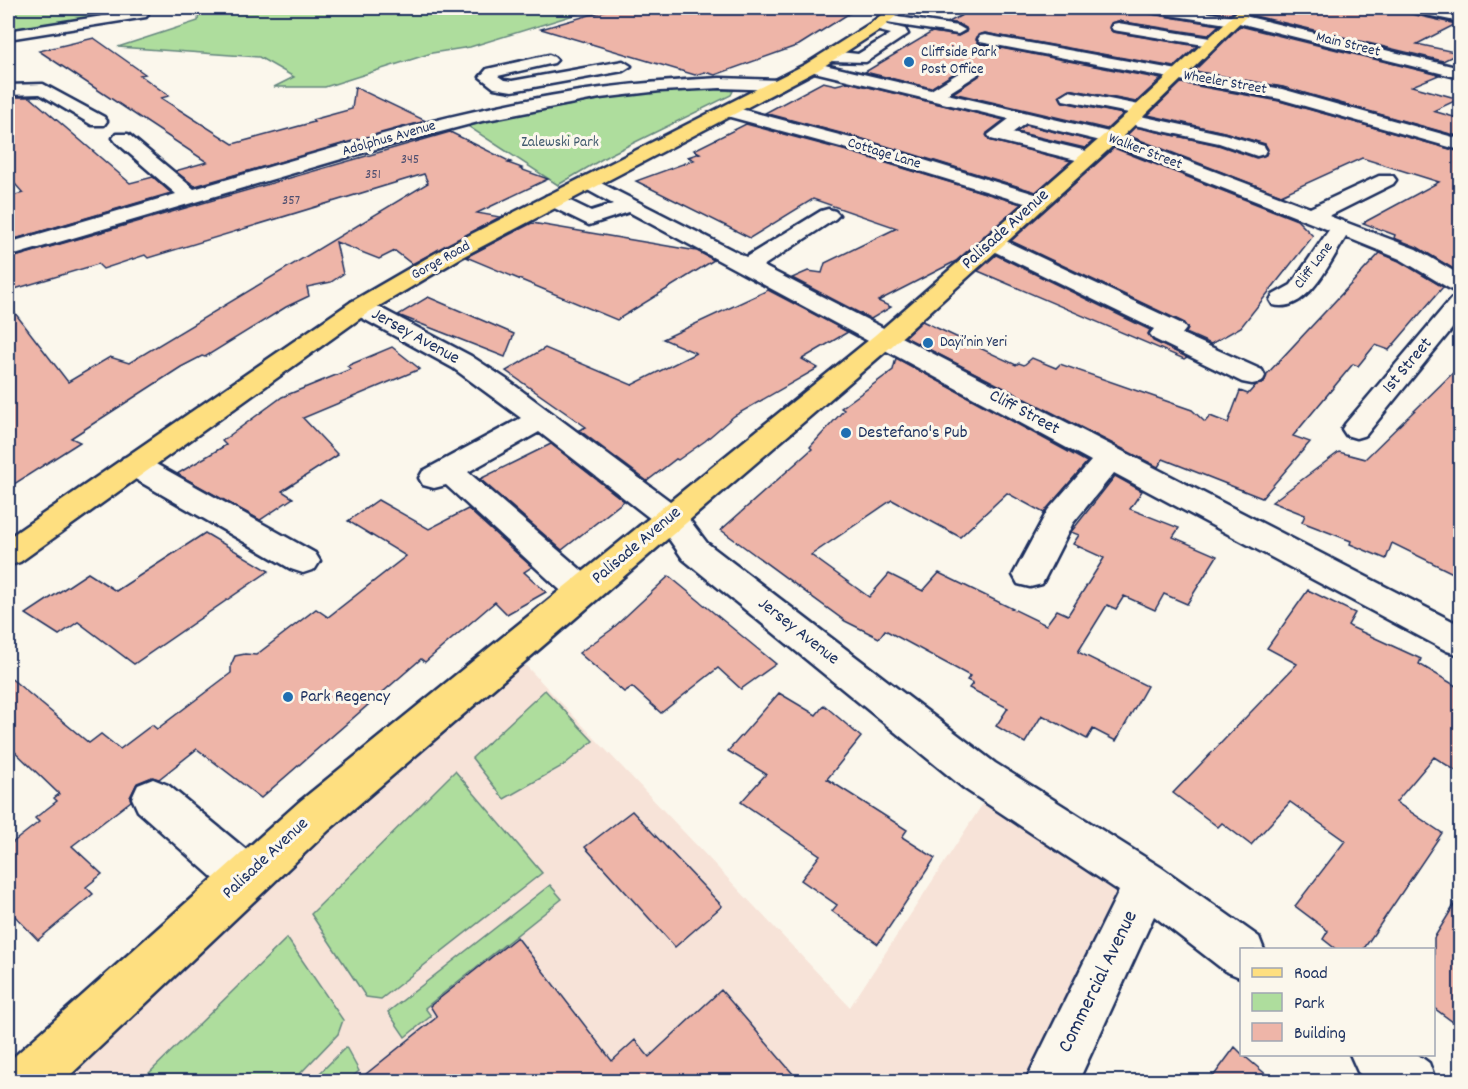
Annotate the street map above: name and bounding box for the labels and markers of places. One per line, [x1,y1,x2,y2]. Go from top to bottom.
place label: Cliffside Park Post Office [921,42,997,81]
marker: Cliffside Park Post Office [902,55,916,69]
place label: Dayi’nin Yeri [940,332,1007,354]
marker: Dayi’nin Yeri [921,336,935,350]
place label: Destefano's Pub [858,421,968,446]
marker: Destefano's Pub [839,426,853,440]
place label: Park Regency [300,685,391,710]
marker: Park Regency [281,690,295,704]

